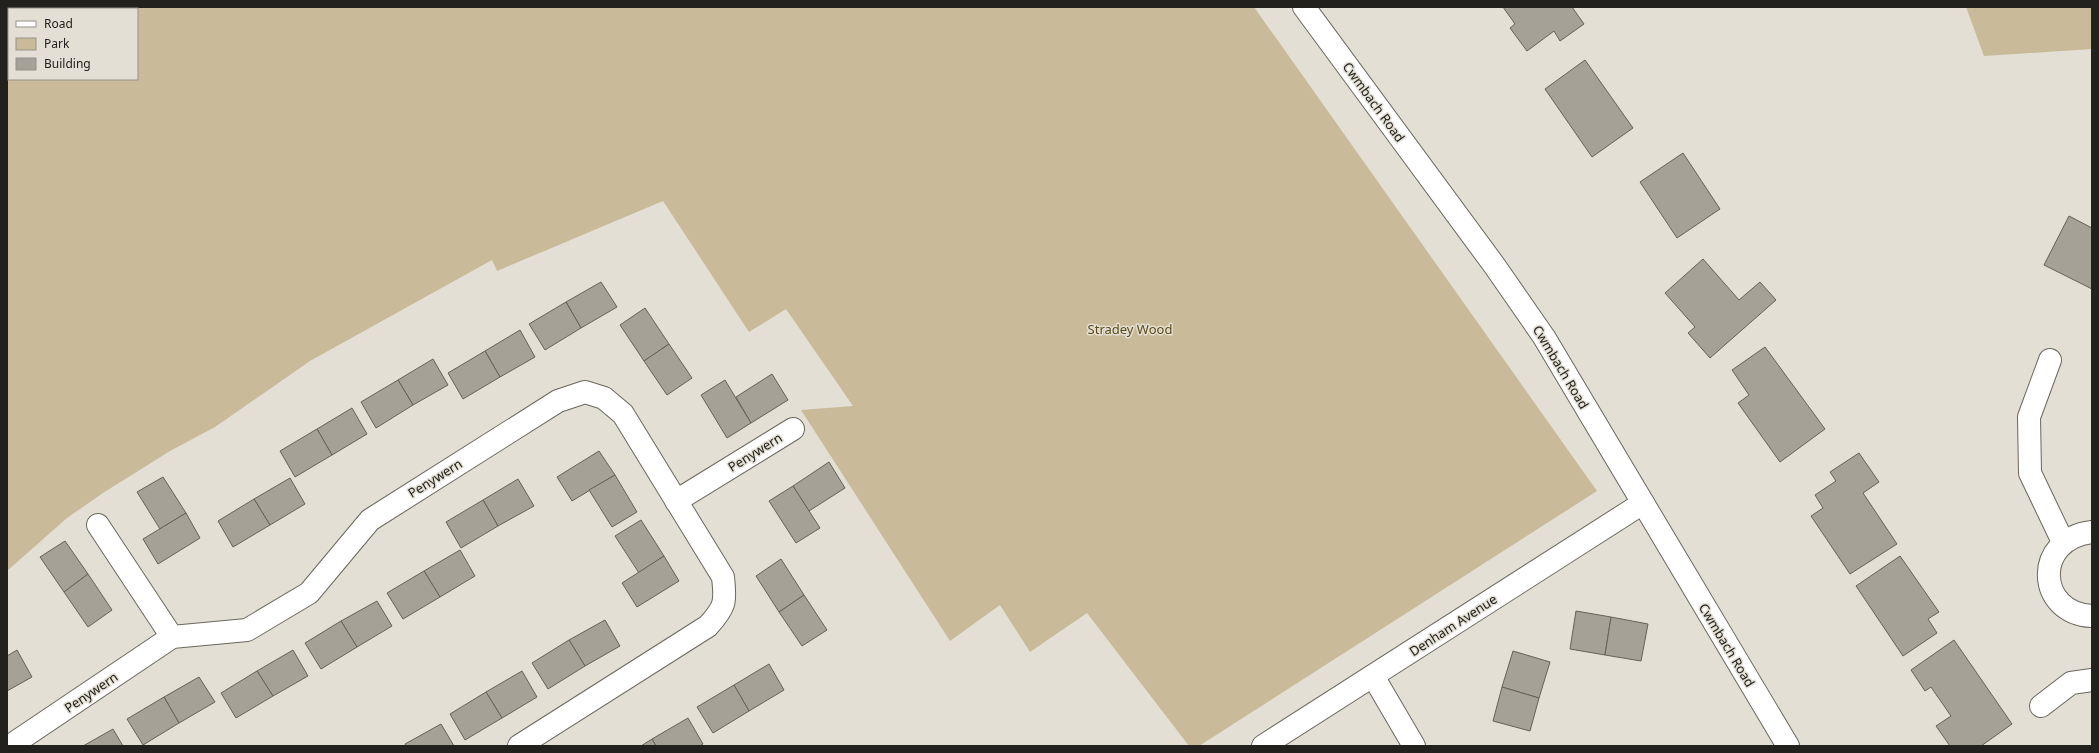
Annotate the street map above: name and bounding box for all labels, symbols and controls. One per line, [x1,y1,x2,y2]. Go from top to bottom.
legend [8,8,138,80]
text: Road [44,15,73,32]
text: Park [44,35,70,52]
text: Building [44,55,91,72]
street label: Cwmbach Road [1339,58,1409,146]
park label: Stradey Wood [1088,320,1172,338]
street label: Cwmbach Road [1529,322,1593,412]
street label: Penywern [724,428,786,476]
street label: Penywern [404,454,466,502]
street label: Denham Avenue [1406,590,1500,660]
street label: Cwmbach Road [1695,600,1759,690]
street label: Penywern [61,668,121,716]

